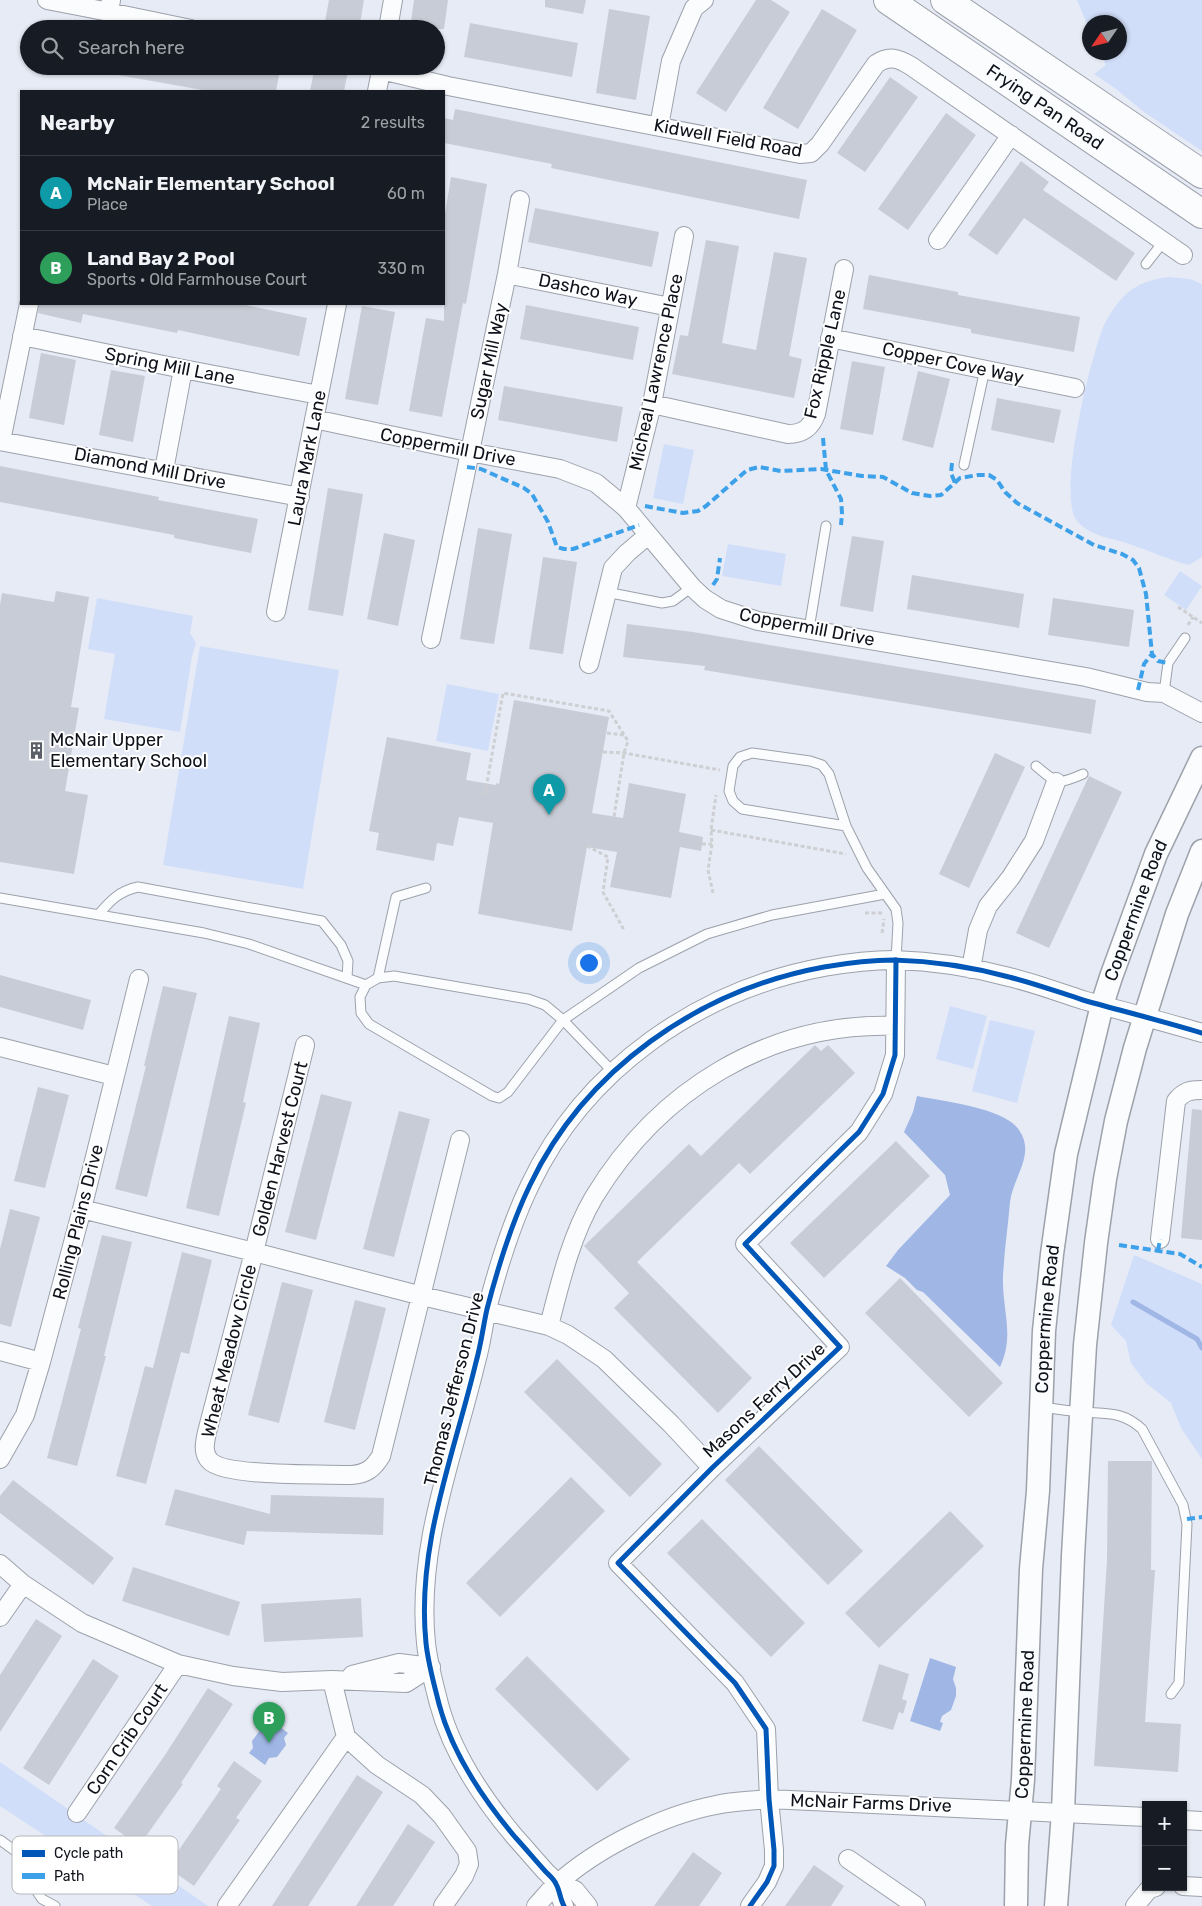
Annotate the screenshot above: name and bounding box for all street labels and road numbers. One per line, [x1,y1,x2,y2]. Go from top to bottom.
street label: Frying Pan Road [982,59,1108,155]
street label: Kidwell Field Road [652,114,804,162]
street label: Dashco Way [537,269,640,311]
street label: Micheal Lawrence Place [624,272,688,472]
street label: Fox Ripple Lane [799,287,851,421]
street label: Sugar Mill Way [466,301,512,421]
street label: Copper Cove Way [880,337,1026,389]
street label: Spring Mill Lane [103,343,237,389]
street label: Laura Mark Lane [283,388,331,528]
street label: Coppermill Drive [378,423,518,471]
street label: Diamond Mill Drive [72,442,228,494]
street label: Coppermill Drive [737,603,877,651]
street label: Coppermine Road [1099,836,1172,984]
street label: Golden Harvest Court [248,1059,312,1239]
street label: Rolling Plains Drive [48,1142,108,1302]
street label: Coppermine Road [1031,1243,1064,1394]
street label: Wheat Meadow Circle [197,1262,261,1440]
street label: Thomas Jefferson Drive [419,1289,489,1489]
street label: Masons Ferry Drive [698,1338,830,1462]
street label: Coppermine Road [1010,1649,1039,1800]
street label: Corn Crib Court [82,1679,172,1799]
street label: McNair Farms Drive [790,1789,952,1817]

